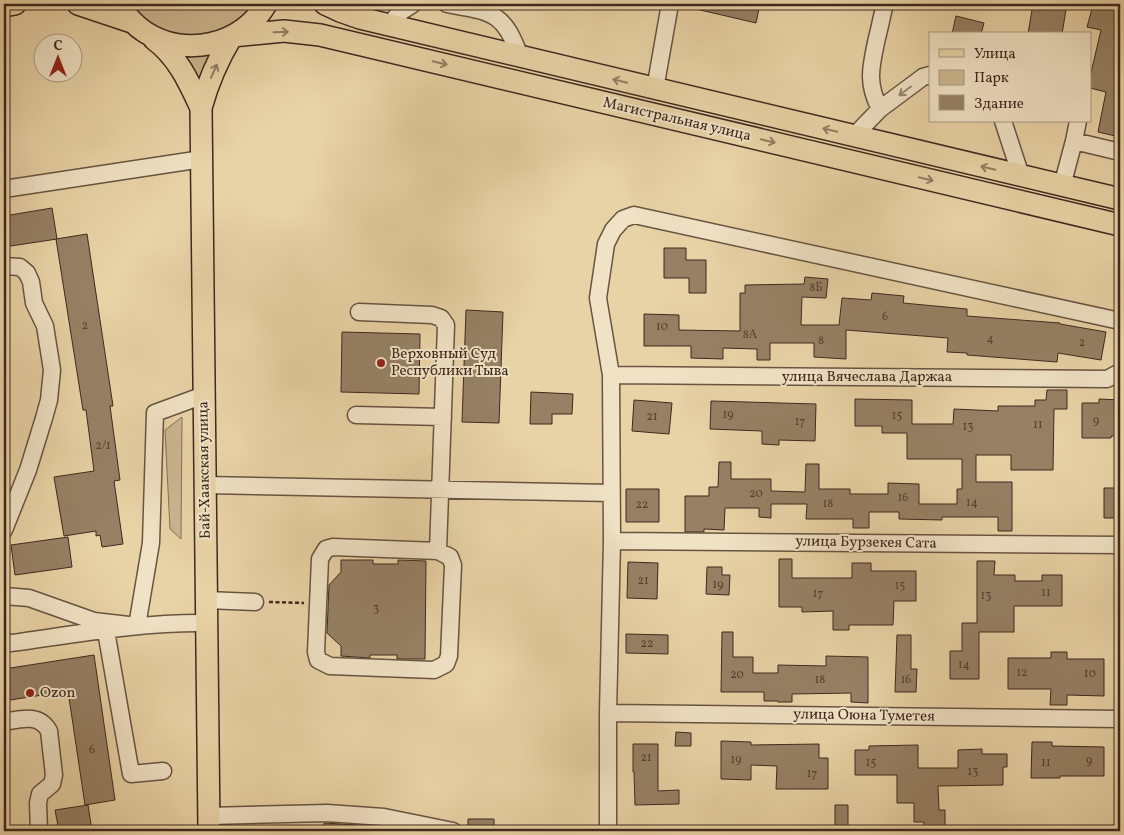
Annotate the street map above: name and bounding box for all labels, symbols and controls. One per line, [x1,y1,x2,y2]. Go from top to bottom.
one-way arrow [272,27,289,37]
north arrow [32,32,82,82]
legend [929,32,1092,122]
text: С [53,37,63,56]
text: Улица [974,44,1016,65]
one-way arrow [431,59,447,68]
one-way arrow [209,64,219,79]
text: Парк [974,68,1009,89]
one-way arrow [613,76,629,85]
one-way arrow [898,86,912,96]
street label: Магистральная улица [601,93,753,147]
text: Здание [974,94,1024,115]
one-way arrow [822,125,838,134]
one-way arrow [760,137,776,146]
one-way arrow [980,163,996,172]
one-way arrow [918,175,934,184]
house number: 8Б [809,280,823,296]
house number: 6 [882,309,888,325]
house number: 2 [82,318,88,334]
house number: 10 [656,319,668,335]
house number: 8А [743,327,758,343]
house number: 4 [986,331,994,347]
house number: 8 [818,333,824,349]
house number: 2 [1079,335,1085,351]
place label: Верховный Суд Республики Тыва [391,344,509,382]
marker: Верховный Суд Республики Тыва [375,357,387,369]
street label: улица Вячеслава Даржаа [782,367,952,388]
street label: Бай-Хаакская улица [193,401,217,539]
house number: 19 [723,407,733,423]
house number: 15 [892,408,902,424]
house number: 21 [646,409,658,425]
house number: 9 [1093,413,1099,429]
house number: 17 [795,414,805,430]
house number: 11 [1033,417,1043,433]
house number: 13 [963,419,973,435]
house number: 2/1 [95,438,111,454]
house number: 20 [749,486,763,502]
house number: 16 [898,490,908,506]
house number: 14 [966,495,978,511]
house number: 18 [823,496,833,512]
house number: 22 [636,497,648,513]
street label: улица Бурзекея Сата [795,531,937,555]
house number: 21 [637,573,649,589]
house number: 19 [713,577,723,593]
house number: 15 [895,578,905,594]
house number: 11 [1041,585,1051,601]
house number: 17 [813,586,823,602]
house number: 13 [981,588,991,604]
house number: 3 [373,601,379,617]
house number: 22 [641,636,653,652]
house number: 14 [958,657,970,673]
house number: 12 [1016,665,1028,681]
house number: 10 [1084,666,1096,682]
house number: 20 [730,667,744,683]
house number: 18 [815,672,825,688]
house number: 16 [901,672,911,688]
place label: Ozon [40,683,75,704]
marker: Ozon [24,687,36,699]
street label: улица Оюна Туметея [793,704,935,728]
house number: 6 [89,742,95,758]
house number: 21 [640,750,652,766]
house number: 19 [731,752,741,768]
house number: 9 [1086,753,1092,769]
house number: 15 [866,755,876,771]
house number: 11 [1041,755,1051,771]
house number: 13 [968,764,978,780]
house number: 17 [807,766,817,782]

